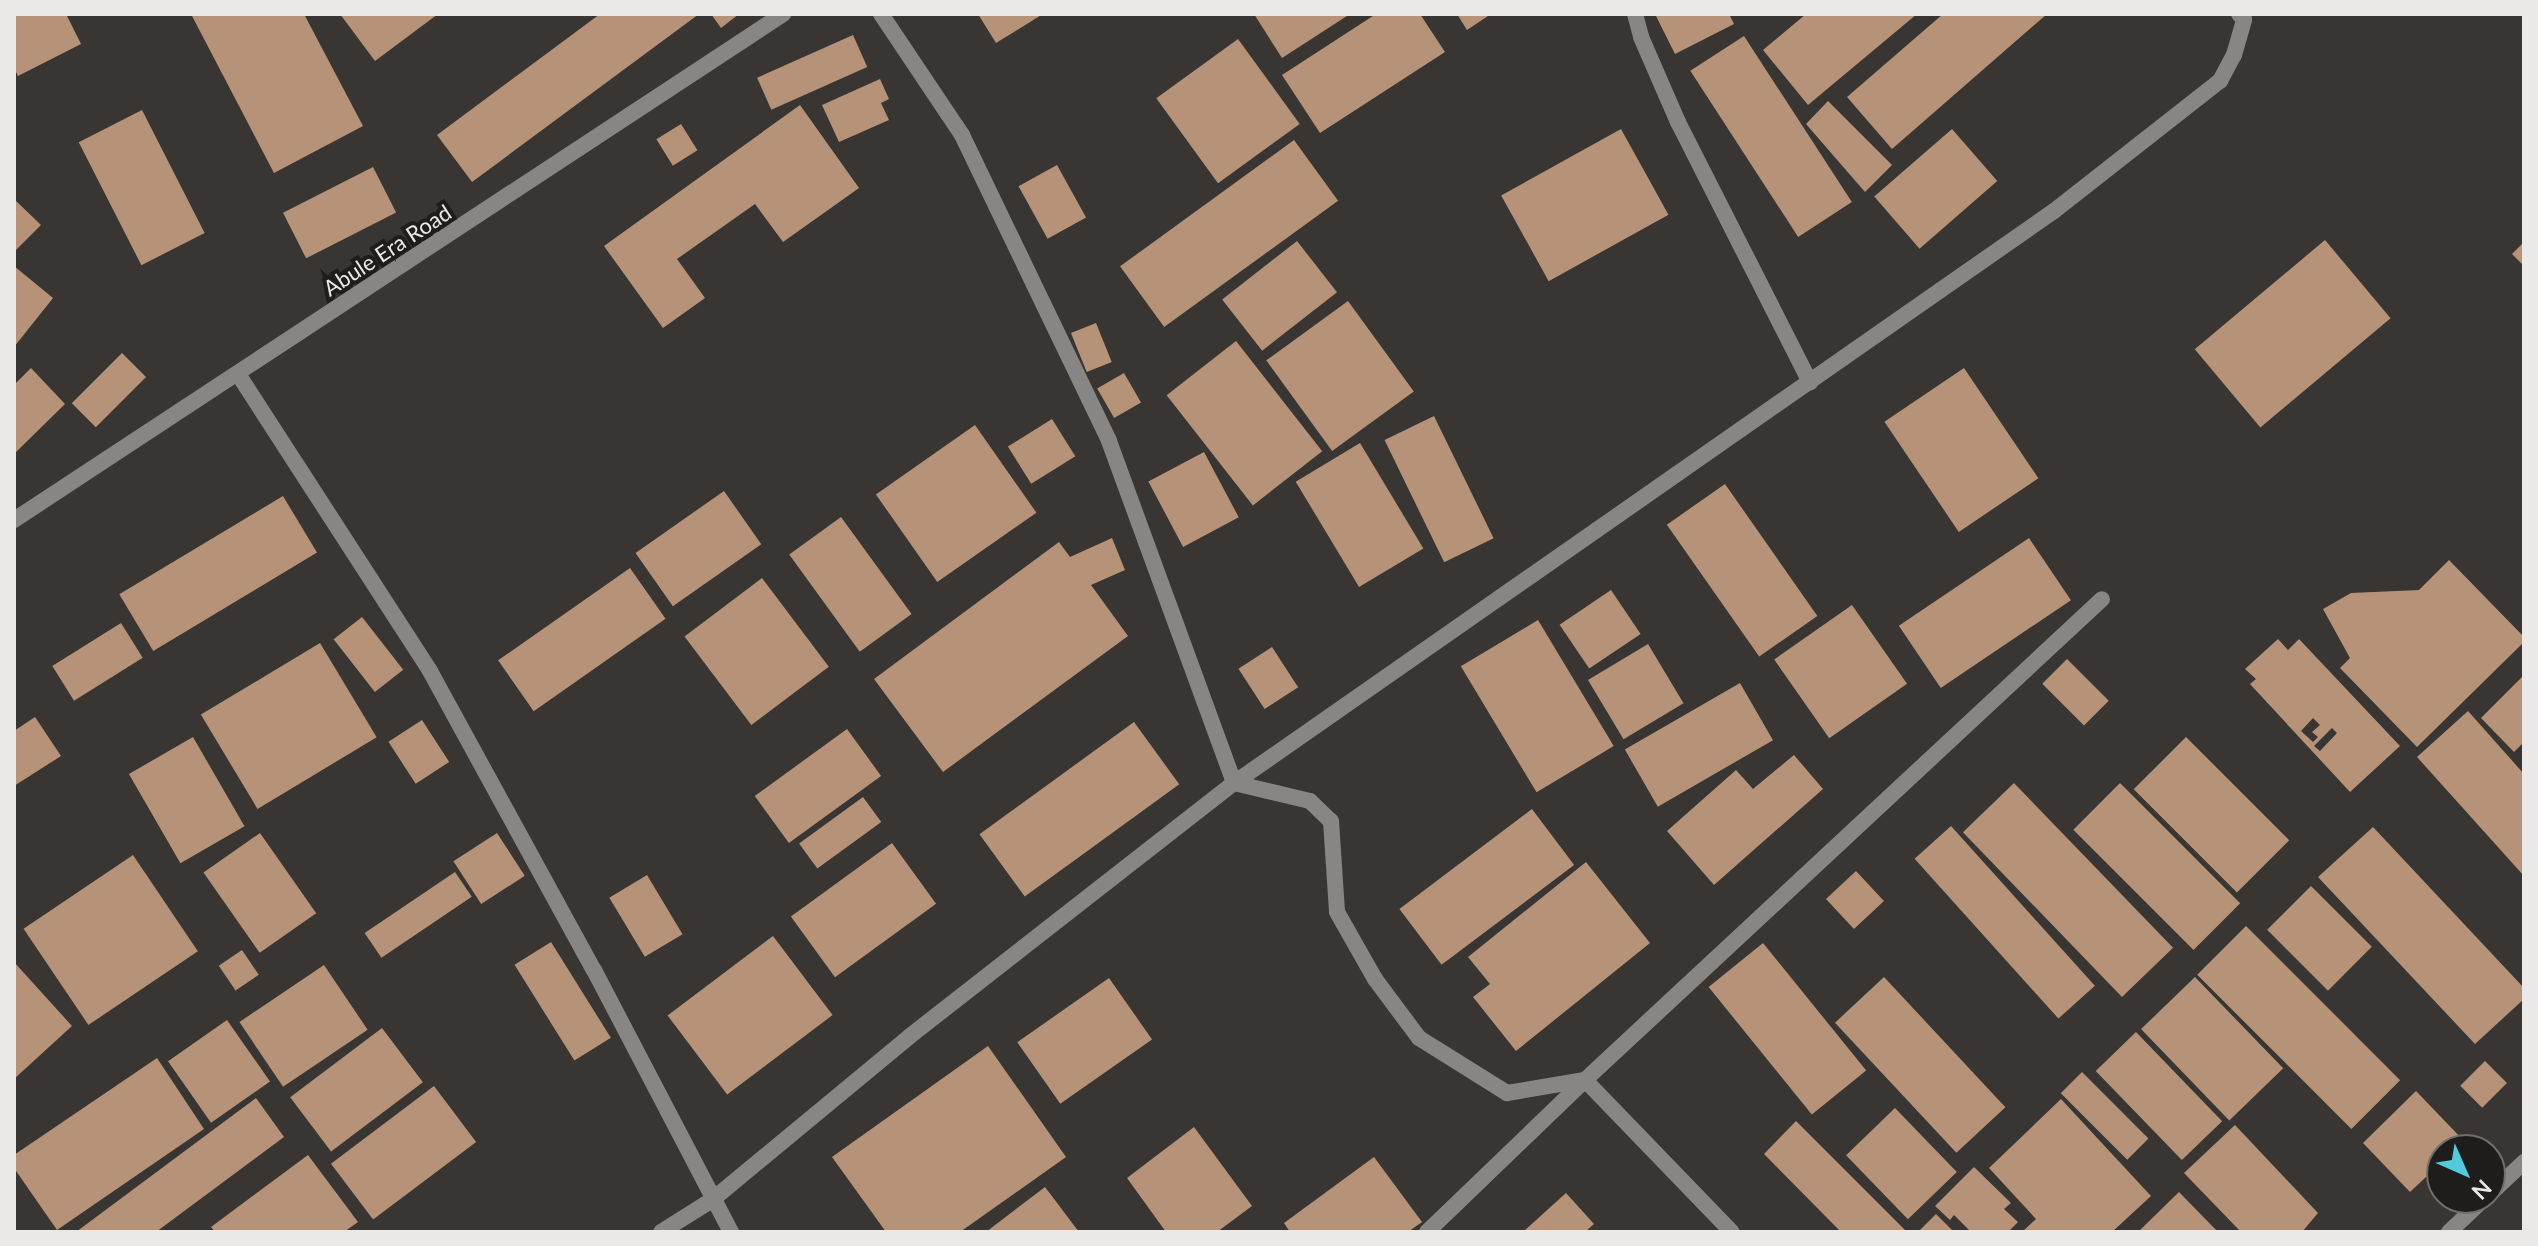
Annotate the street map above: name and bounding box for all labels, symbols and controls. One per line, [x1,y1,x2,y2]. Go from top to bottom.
street label: Abule Era Road [318,199,456,301]
north arrow [2426,1134,2506,1214]
text: N [2466,1174,2497,1205]

